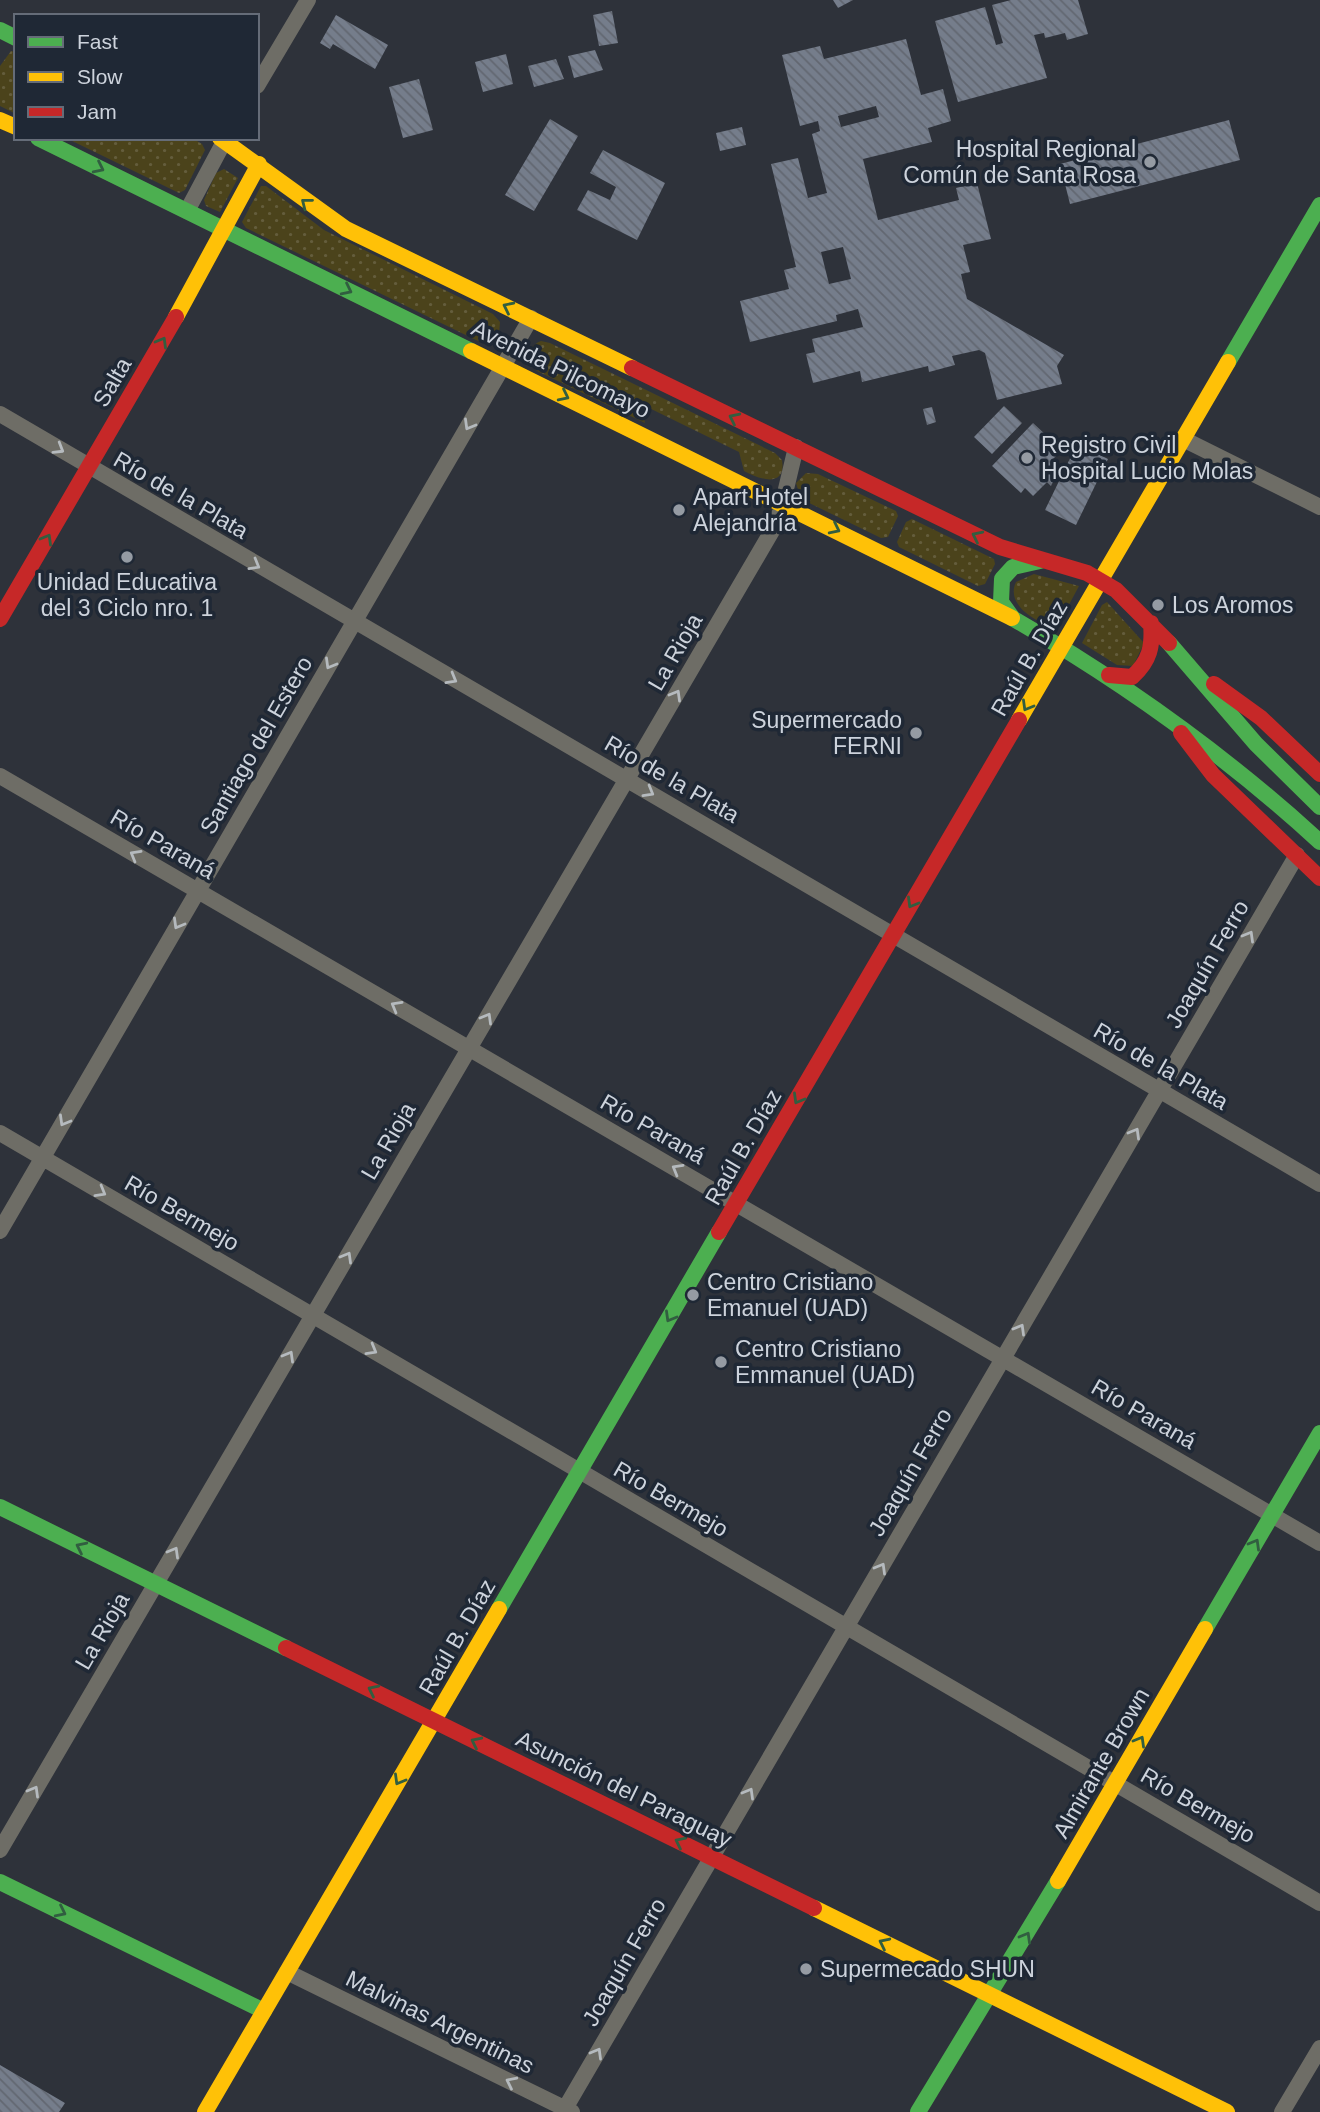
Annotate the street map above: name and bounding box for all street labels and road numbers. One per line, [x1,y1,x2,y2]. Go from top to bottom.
street label: Avenida Pilcomayo [468,315,654,423]
street label: Salta [88,353,136,411]
street label: Río de la Plata [109,446,253,544]
street label: Raúl B. Díaz [985,596,1073,720]
street label: La Rioja [643,609,707,695]
street label: Santiago del Estero [195,652,317,838]
street label: Río de la Plata [600,730,744,828]
street label: Río Paraná [106,804,220,884]
street label: Joaquín Ferro [1160,895,1254,1033]
street label: Río de la Plata [1089,1017,1233,1115]
street label: Raúl B. Díaz [699,1085,787,1209]
street label: Río Paraná [596,1089,710,1169]
street label: La Rioja [356,1098,420,1184]
street label: Río Bermejo [120,1170,244,1256]
street label: Río Paraná [1087,1374,1201,1454]
street label: Joaquín Ferro [863,1403,957,1541]
street label: Río Bermejo [609,1456,733,1542]
street label: Raúl B. Díaz [413,1575,501,1699]
street label: La Rioja [70,1588,134,1674]
street label: Almirante Brown [1048,1683,1154,1843]
street label: Asunción del Paraguay [512,1725,736,1853]
street label: Río Bermejo [1136,1762,1260,1848]
street label: Joaquín Ferro [577,1893,671,2031]
street label: Malvinas Argentinas [342,1965,538,2079]

